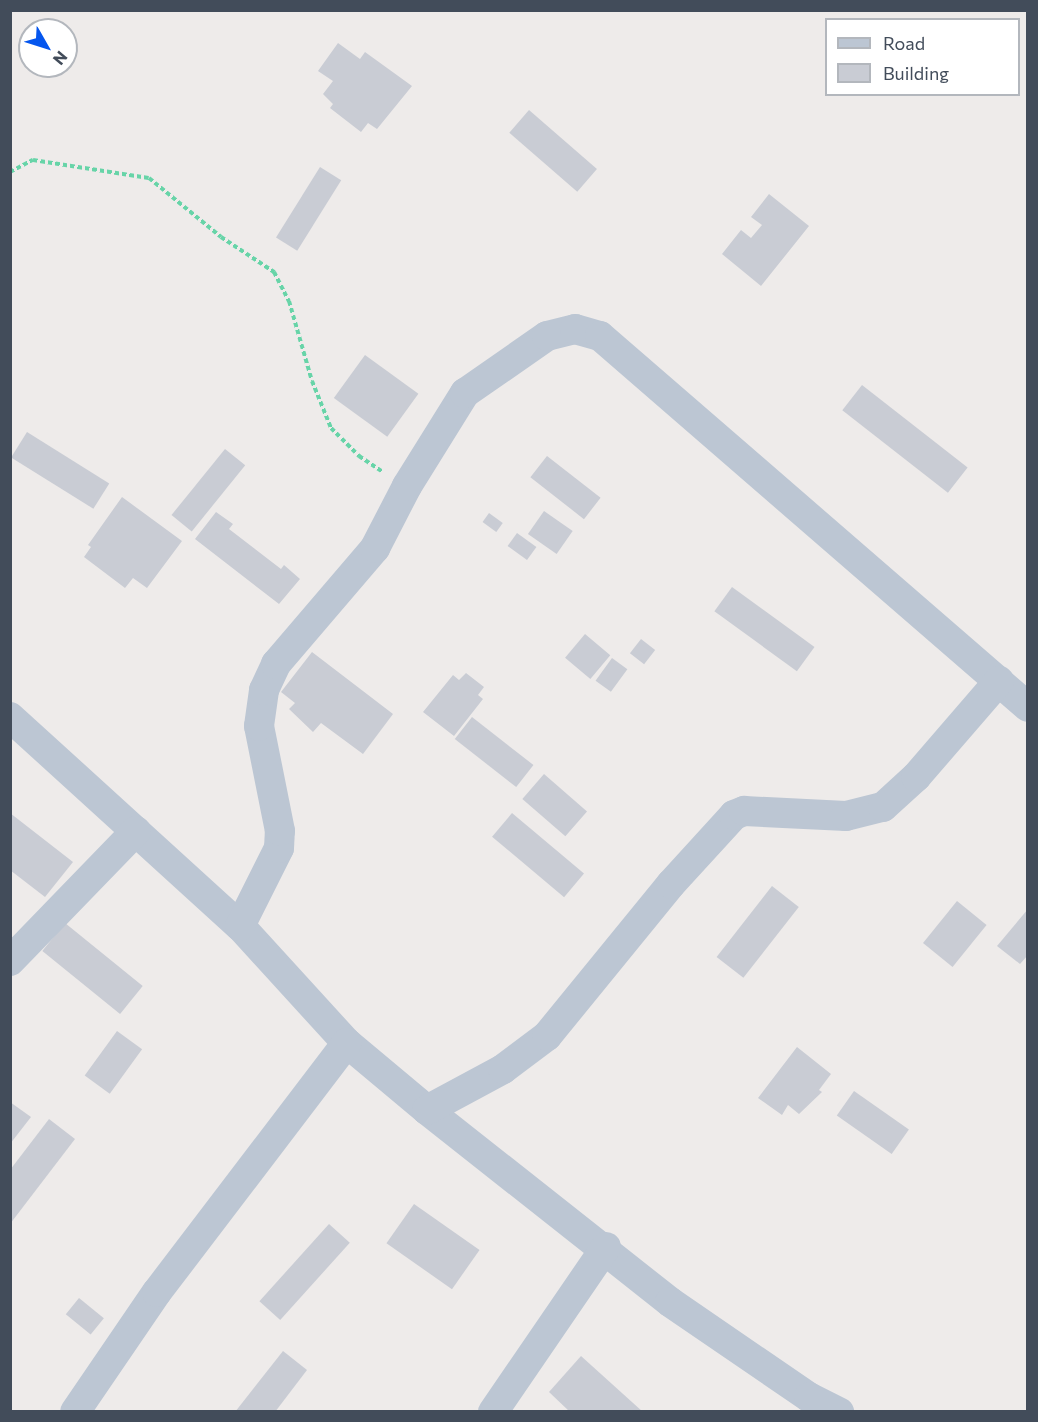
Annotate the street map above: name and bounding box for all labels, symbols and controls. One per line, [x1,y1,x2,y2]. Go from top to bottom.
north arrow [18,18,78,78]
legend [825,18,1020,96]
text: Road [883,32,925,54]
text: N [50,48,72,69]
text: Building [883,62,949,84]

